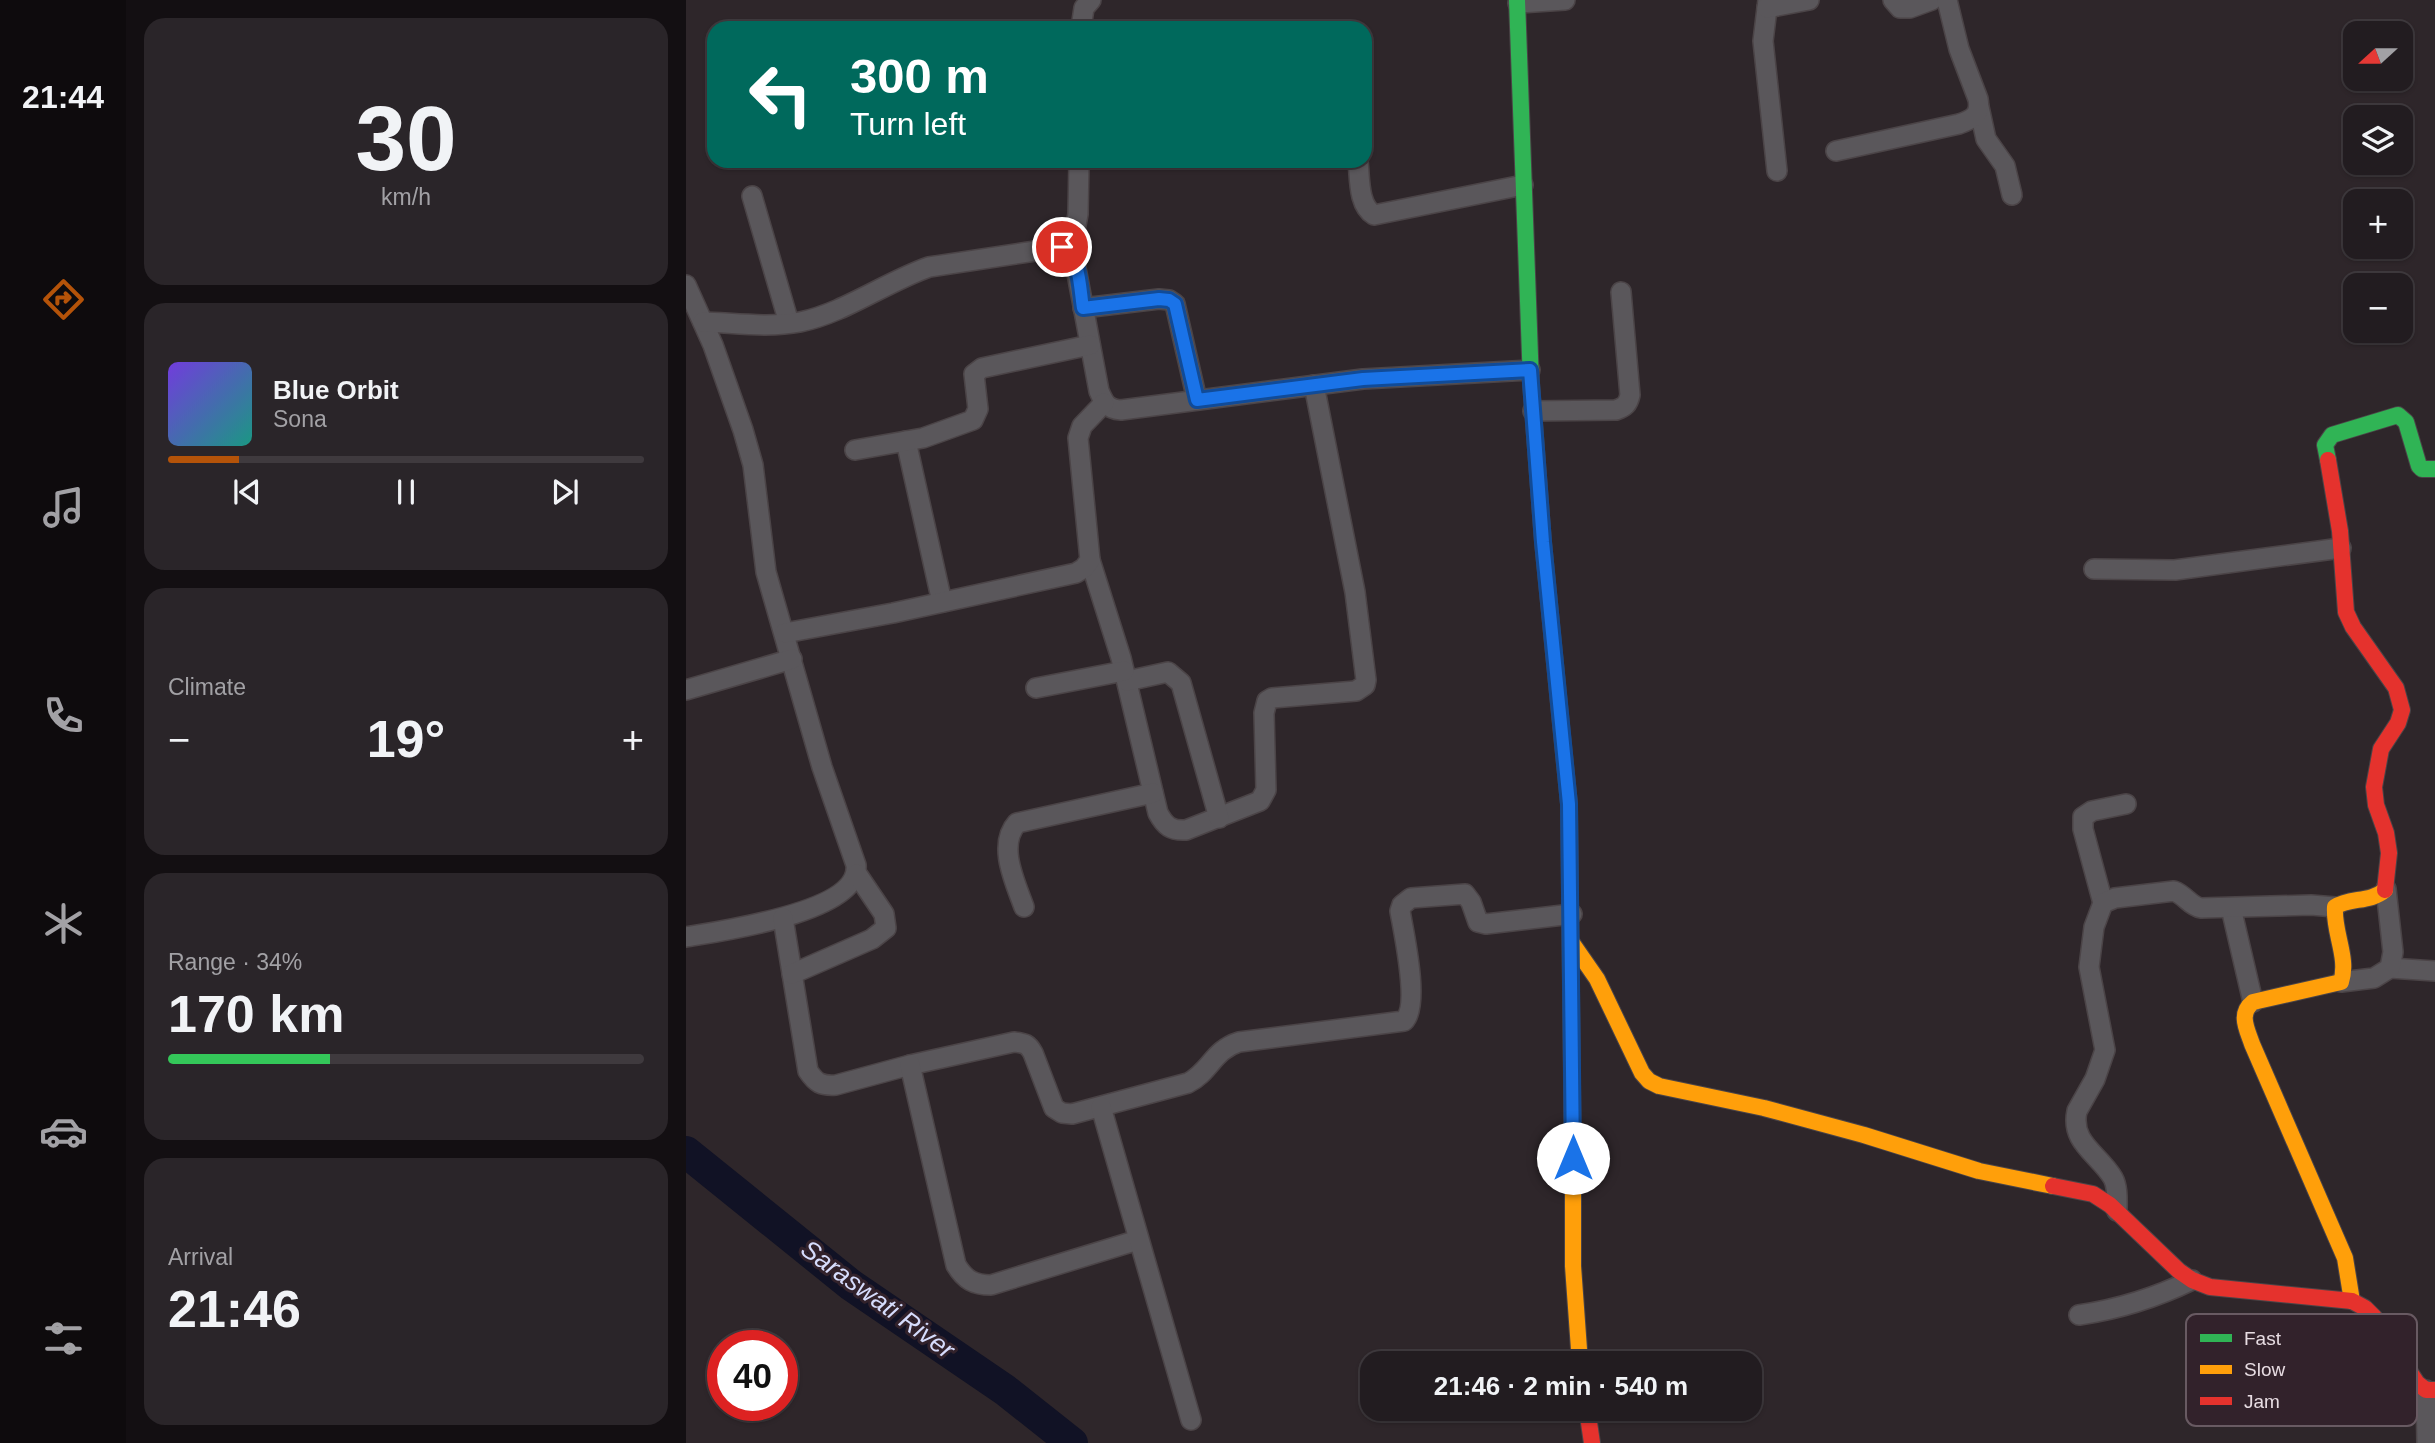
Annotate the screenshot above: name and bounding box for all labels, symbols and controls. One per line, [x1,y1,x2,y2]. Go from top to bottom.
north arrow [2343,21,2413,91]
map controls [2343,21,2413,343]
icon: left [735,49,826,140]
text: 300 m [850,49,989,103]
text: 21:44 [22,79,104,115]
text: 30 [355,88,457,189]
button: layers [2343,105,2413,175]
text: Turn left [850,106,966,142]
text: km/h [381,184,431,210]
button: + [2343,189,2413,259]
pin [1032,217,1092,277]
icon: arrive [1043,228,1081,266]
button: − [2343,273,2413,343]
icon: directions [39,275,88,324]
text: Blue Orbit [273,375,399,405]
text: Sona [273,406,327,432]
icon: previous [228,473,266,511]
icon: pause [387,473,425,511]
icon: next [546,473,584,511]
icon: music [39,483,88,532]
text: Climate [168,674,246,700]
icon: phone [39,691,88,740]
text: 19° [367,710,445,768]
text: − [168,719,190,761]
text: + [622,719,644,761]
icon: climate [39,899,88,948]
text: Range · 34% [168,949,302,975]
text: 170 km [168,985,344,1043]
icon: car [39,1107,88,1156]
position arrow [1536,1121,1610,1195]
water label: Saraswati River [796,1233,962,1365]
text: Arrival [168,1244,233,1270]
text: 21:46 [168,1280,301,1338]
icon: filters [39,1314,88,1363]
legend [2186,1314,2417,1426]
text: Fast [2244,1328,2282,1349]
speed limit sign: 40 [707,1330,798,1421]
text: Slow [2244,1359,2285,1380]
text: 21:46 · 2 min · 540 m [1434,1371,1688,1401]
text: Jam [2244,1391,2280,1412]

